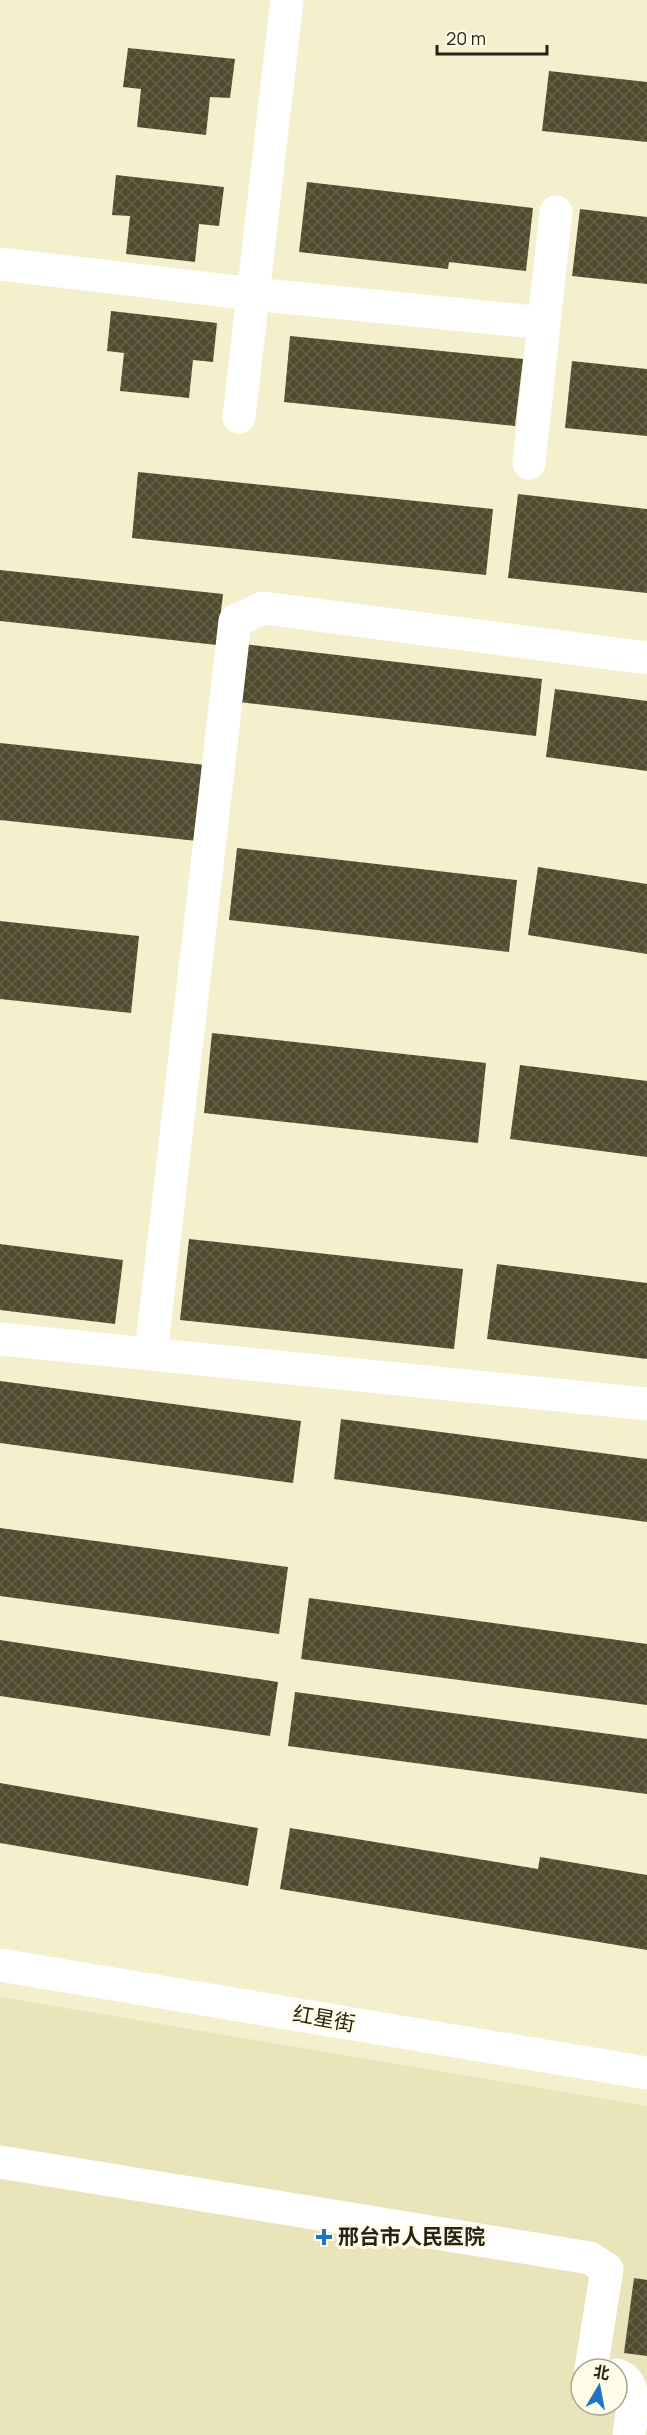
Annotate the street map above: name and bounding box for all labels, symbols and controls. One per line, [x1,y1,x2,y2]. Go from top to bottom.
scale bar [437,18,546,56]
text: 20 m [446,26,486,50]
street label: 红星街 [291,1999,358,2037]
place label: 邢台市人民医院 [338,2222,485,2250]
marker: 邢台市人民医院 [315,2228,333,2246]
north arrow [569,2357,629,2417]
text: 北 [592,2360,611,2384]

